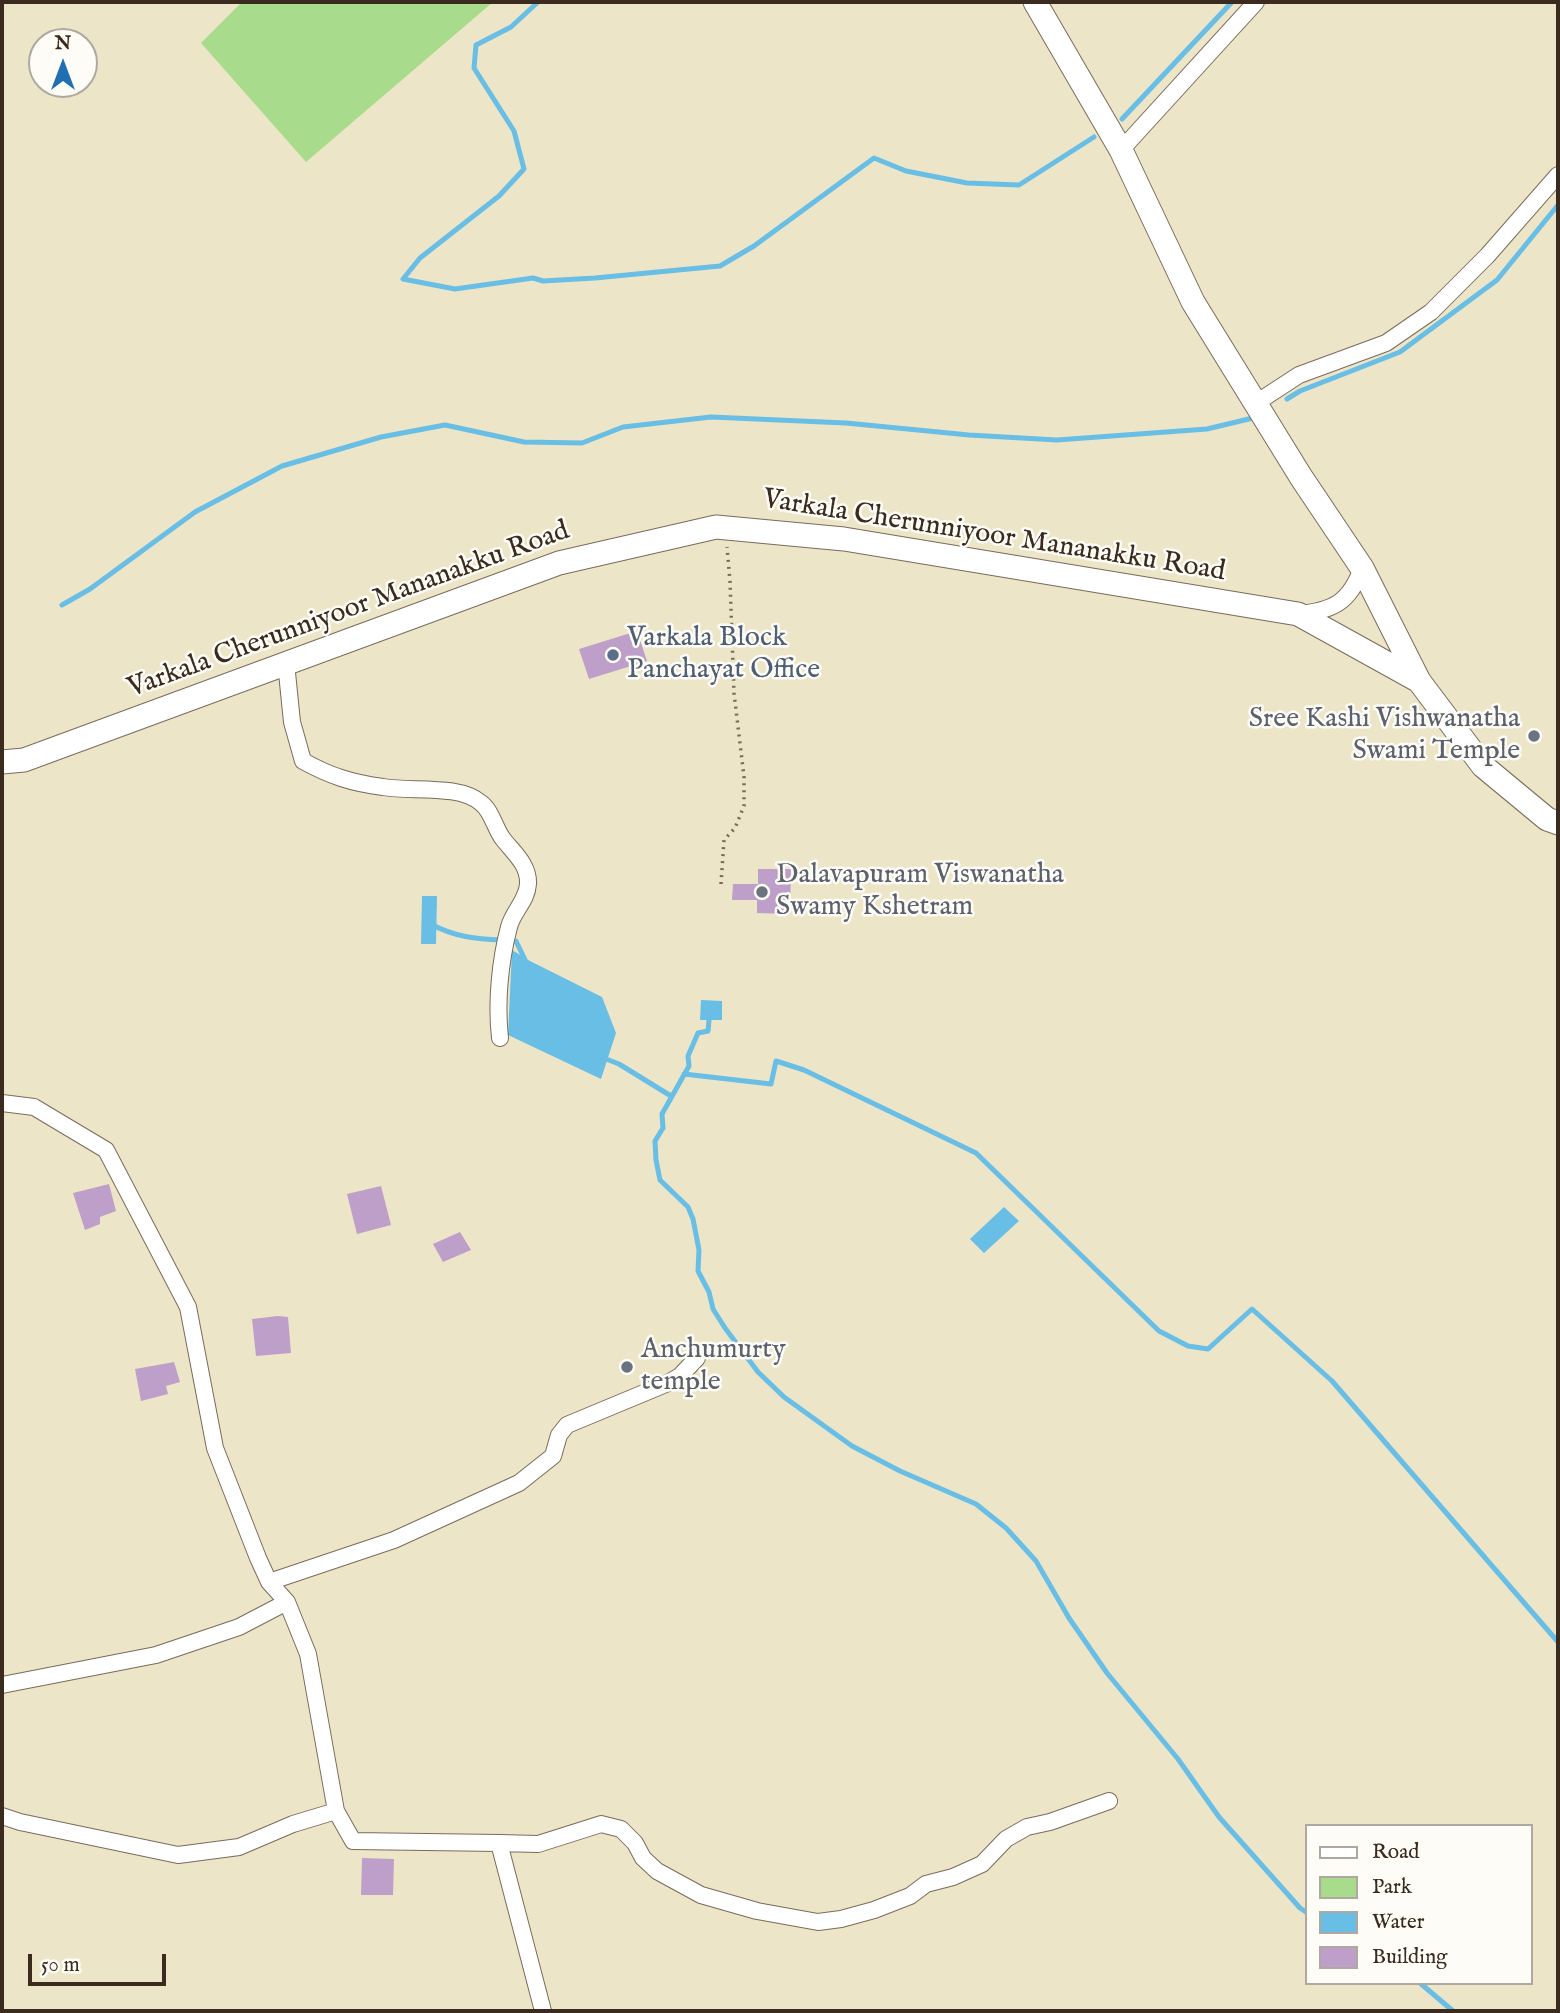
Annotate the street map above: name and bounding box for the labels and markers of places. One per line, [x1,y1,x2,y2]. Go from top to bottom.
place label: Varkala Block Panchayat Office [627,622,820,688]
marker: Varkala Block Panchayat Office [605,647,621,663]
place label: Sree Kashi Vishwanatha Swami Temple [1249,703,1520,769]
marker: Sree Kashi Vishwanatha Swami Temple [1526,728,1542,744]
place label: Dalavapuram Viswanatha Swamy Kshetram [776,859,1064,925]
marker: Dalavapuram Viswanatha Swamy Kshetram [754,884,770,900]
place label: Anchumurty temple [641,1334,786,1400]
marker: Anchumurty temple [619,1359,635,1375]

